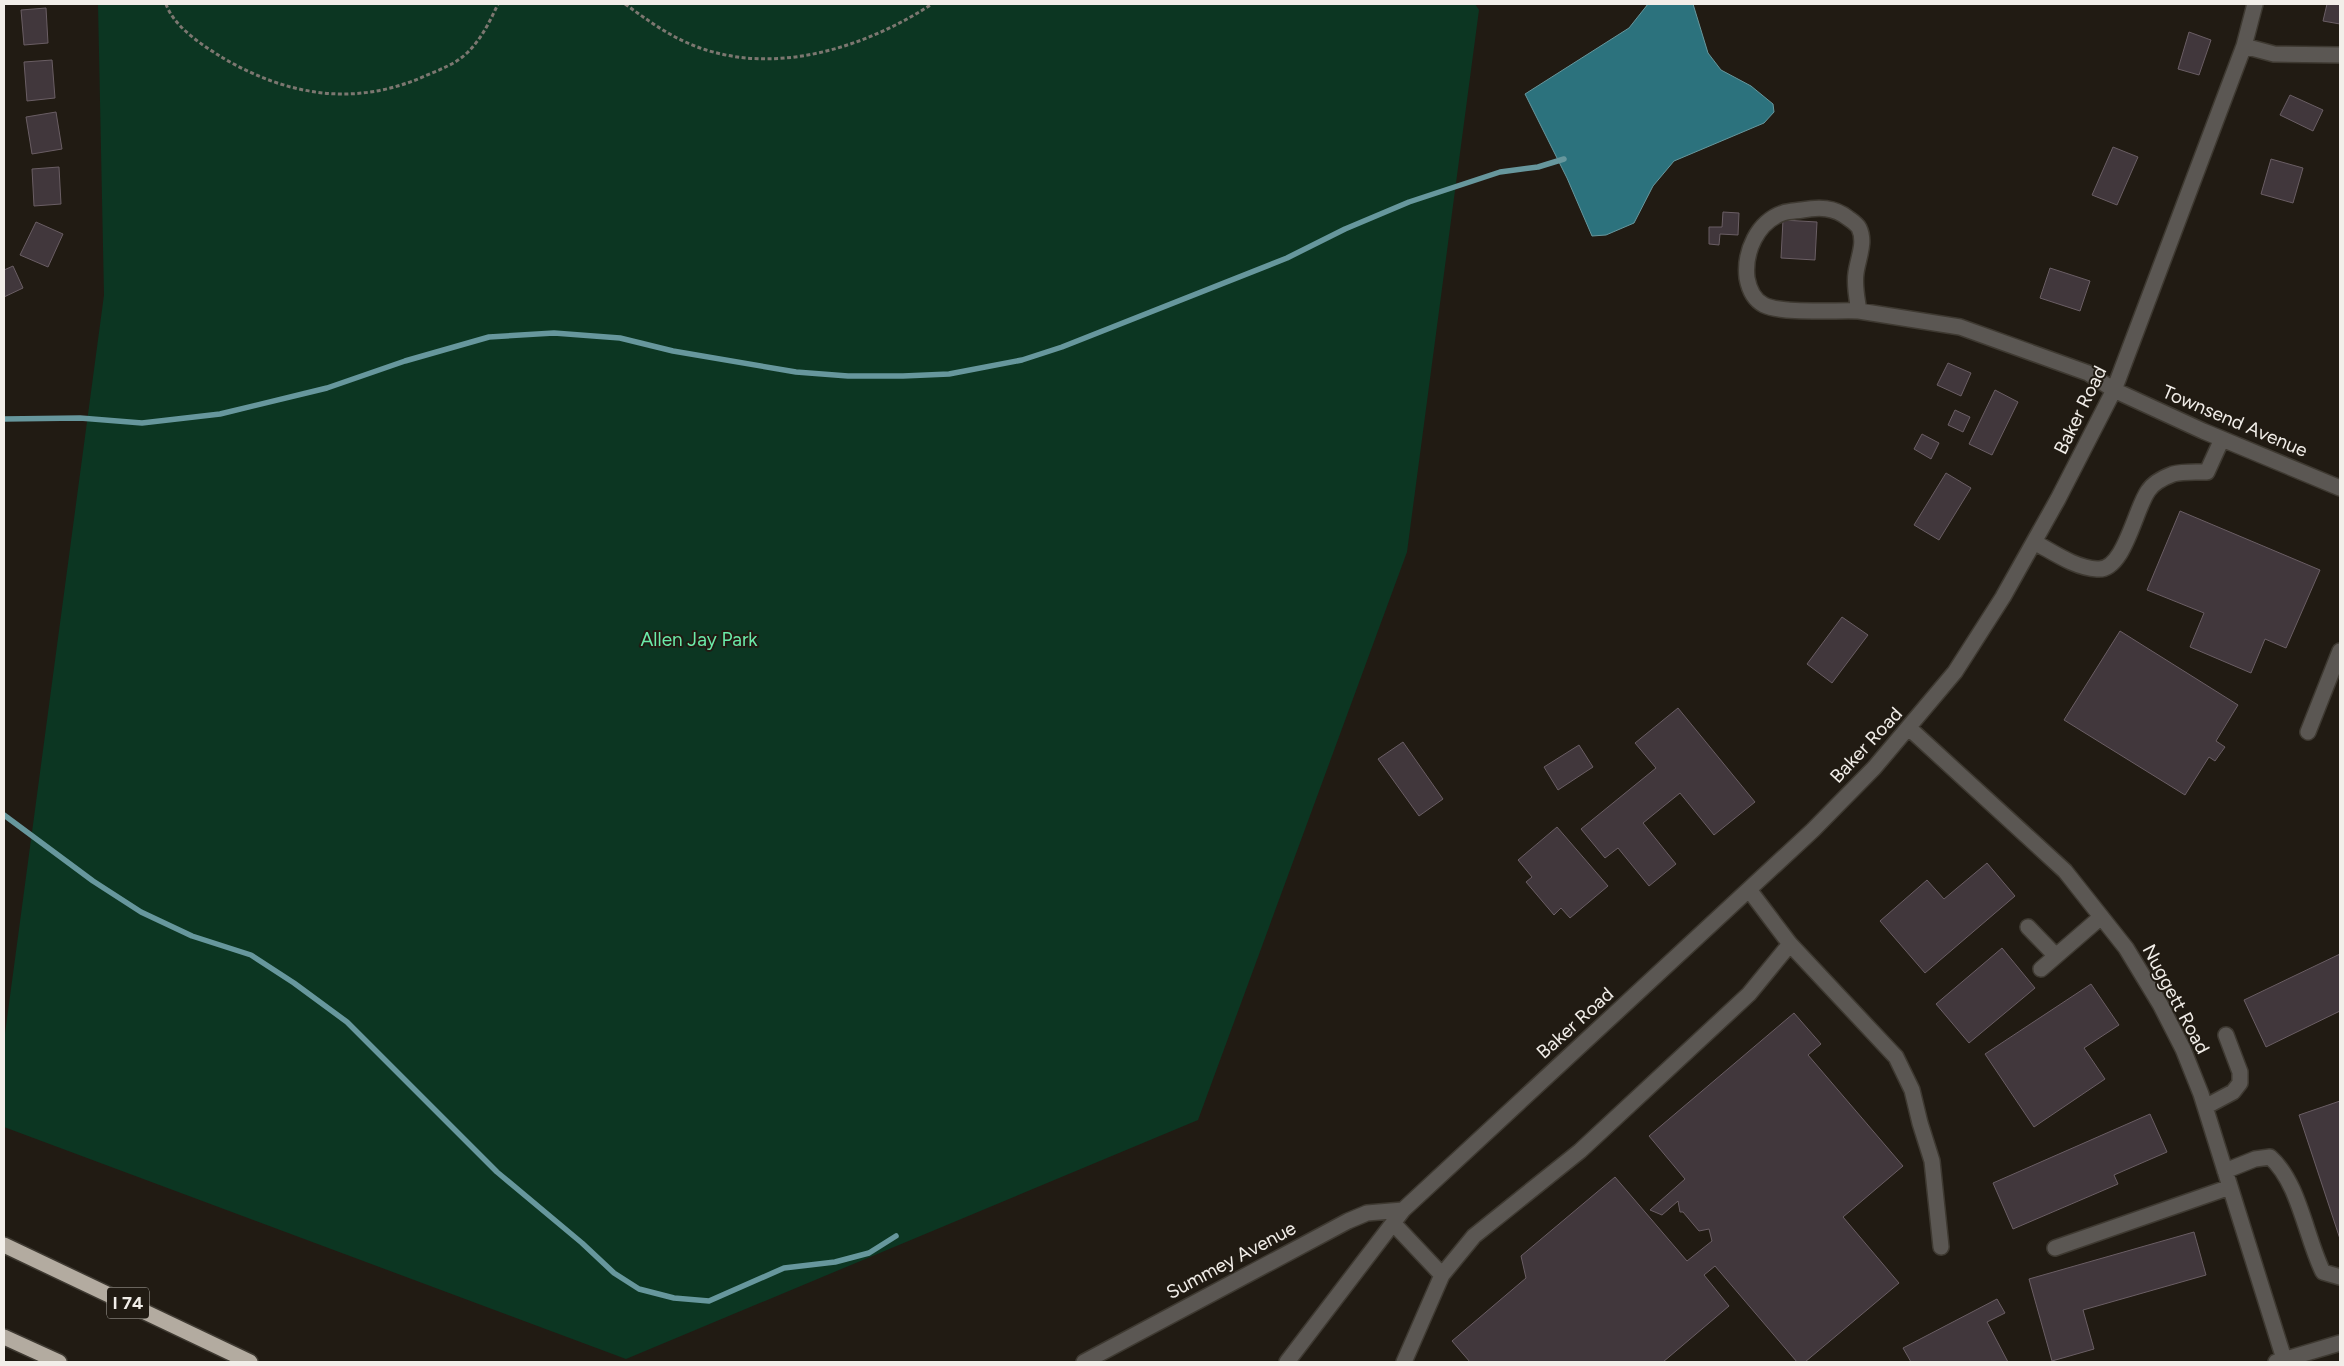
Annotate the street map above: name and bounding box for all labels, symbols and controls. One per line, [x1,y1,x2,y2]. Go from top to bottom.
street label: Baker Road [2049,362,2111,458]
street label: Townsend Avenue [2159,380,2311,462]
park label: Allen Jay Park [640,628,758,651]
street label: Baker Road [1825,702,1907,788]
street label: Nuggett Road [2137,940,2215,1058]
street label: Baker Road [1532,982,1618,1064]
street label: Summey Avenue [1162,1216,1300,1304]
road number: I 74 [107,1288,149,1319]

